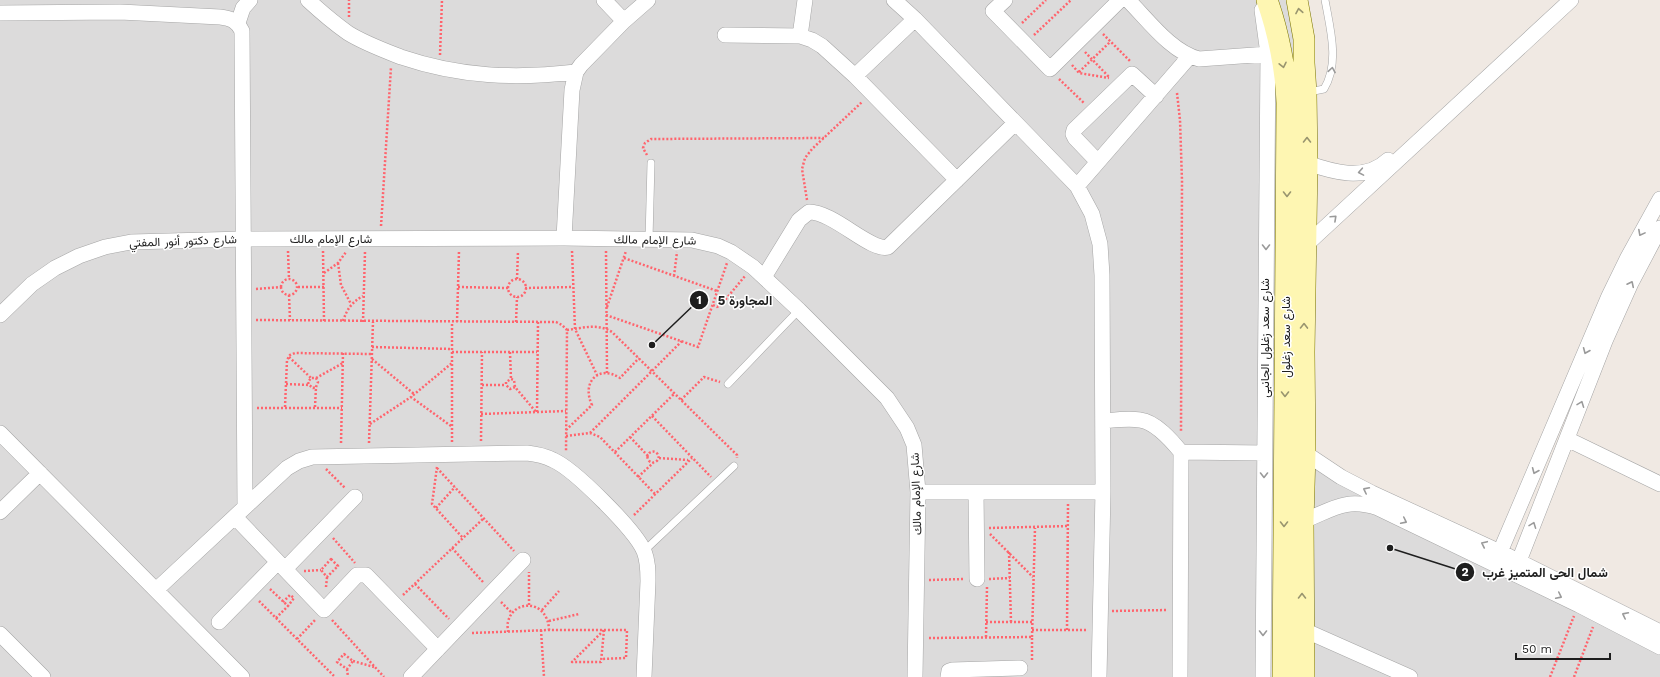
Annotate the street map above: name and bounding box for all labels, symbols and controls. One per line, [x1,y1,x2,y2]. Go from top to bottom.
one-way arrow [1296,8,1304,14]
one-way arrow [1278,62,1286,68]
one-way arrow [1327,67,1335,73]
one-way arrow [1303,137,1311,143]
one-way arrow [1358,167,1364,176]
one-way arrow [1283,191,1291,197]
one-way arrow [1329,215,1337,223]
one-way arrow [1638,229,1646,236]
street label: شارع دكتور أنور المفتي [129,232,237,253]
street label: شارع الإمام مالك [290,232,372,248]
street label: شارع الإمام مالك [614,232,696,250]
one-way arrow [1262,244,1270,250]
street label: شارع سعد زغلول الجانبى [1258,278,1274,398]
one-way arrow [1626,281,1634,289]
callout: المجاورة 5 [689,287,780,312]
text: 1 [696,293,702,307]
text: المجاورة 5 [718,293,772,309]
street label: شارع سعد زغلول [1279,296,1295,378]
one-way arrow [1300,323,1308,329]
one-way arrow [1583,346,1591,354]
one-way arrow [1281,391,1289,397]
one-way arrow [1576,401,1584,408]
street label: شارع الإمام مالك [908,452,926,535]
one-way arrow [1532,466,1540,474]
one-way arrow [1260,472,1268,478]
one-way arrow [1362,487,1370,495]
one-way arrow [1400,516,1408,524]
one-way arrow [1280,521,1288,527]
one-way arrow [1529,522,1537,529]
one-way arrow [1480,541,1487,549]
callout: شمال الحى المتميز غرب [1455,560,1616,585]
text: 2 [1461,565,1469,579]
text: شمال الحى المتميز غرب [1482,565,1608,581]
one-way arrow [1555,591,1563,599]
one-way arrow [1298,593,1306,599]
one-way arrow [1622,612,1629,620]
one-way arrow [1259,630,1267,636]
scale bar [1516,635,1610,661]
text: 50 m [1522,642,1552,656]

